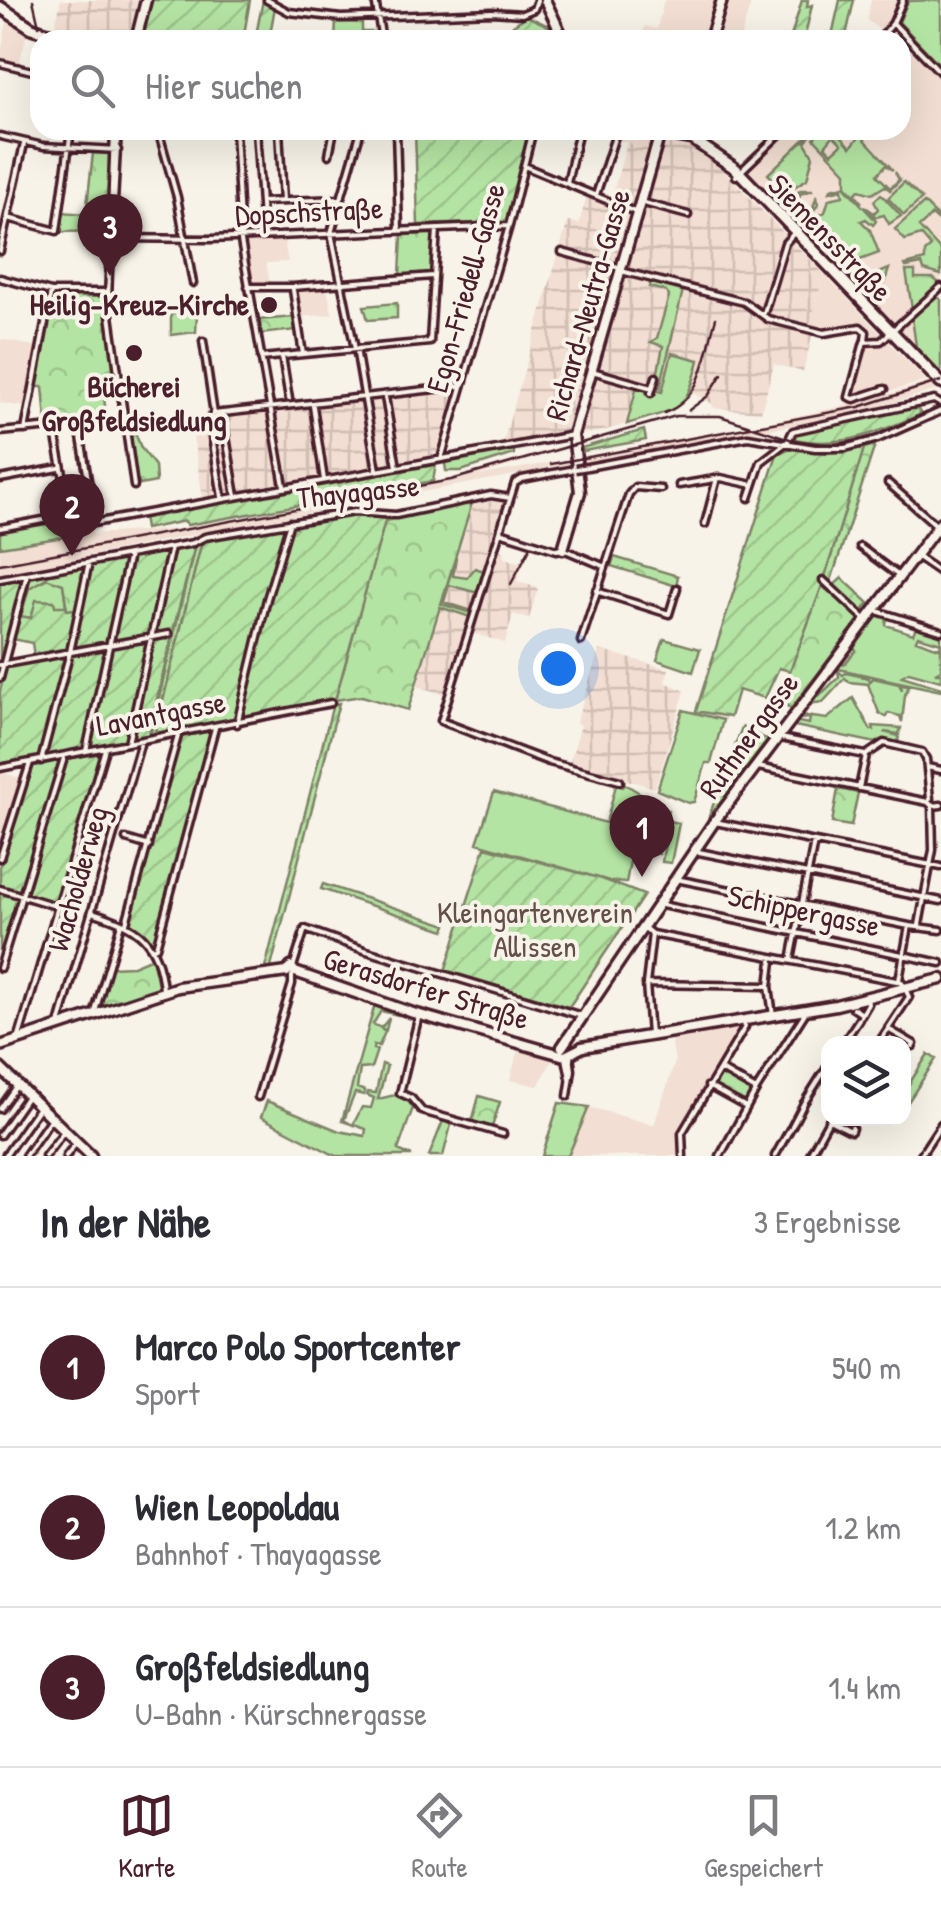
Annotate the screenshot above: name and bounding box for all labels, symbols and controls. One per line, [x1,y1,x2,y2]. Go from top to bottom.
search box [30,30,911,140]
icon: search [65,58,120,113]
text: Hier suchen [145,59,303,111]
street label: Siemensstraße [760,165,902,310]
street label: Egon-Friedell-Gasse [416,178,514,397]
street label: Richard-Neutra-Gasse [535,184,639,425]
street label: Dopschstraße [234,187,384,235]
pin: 3 [78,194,142,276]
place label: Heilig-Kreuz-Kirche [30,284,249,325]
marker: Heilig-Kreuz-Kirche [258,294,280,316]
marker: Bücherei Großfeldsiedlung [123,342,145,364]
place label: Bücherei Großfeldsiedlung [41,366,227,441]
street label: Thayagasse [295,465,421,517]
pin: 2 [40,474,104,556]
your location [533,643,584,694]
street label: Ruthnergasse [689,665,807,806]
street label: Lavantgasse [93,681,229,745]
pin: 1 [610,794,674,877]
street label: Wacholderweg [37,802,117,956]
street label: Schippergasse [725,874,884,946]
park label: Kleingartenverein Allissen [437,892,633,966]
street label: Gerasdorfer Straße [319,938,534,1038]
map controls [821,1036,911,1126]
button: layers [821,1036,911,1126]
text: In der Nähe [40,1193,211,1250]
text: 3 Ergebnisse [754,1200,901,1243]
text: Marco Polo Sportcenter [135,1320,460,1372]
text: 1 [67,1346,78,1389]
text: 540 m [832,1346,901,1389]
text: Sport [135,1372,200,1415]
text: Wien Leopoldau [135,1480,339,1532]
text: 2 [65,1506,80,1549]
text: 1.2 km [825,1506,901,1549]
text: Bahnhof · Thayagasse [135,1532,382,1575]
text: Großfeldsiedlung [135,1640,369,1692]
text: 3 [65,1666,80,1709]
text: 1.4 km [828,1666,901,1709]
text: U-Bahn · Kürschnergasse [135,1692,427,1735]
tab: Karte [118,1788,175,1886]
tab: Route [412,1788,468,1886]
tab: Gespeichert [704,1788,823,1886]

